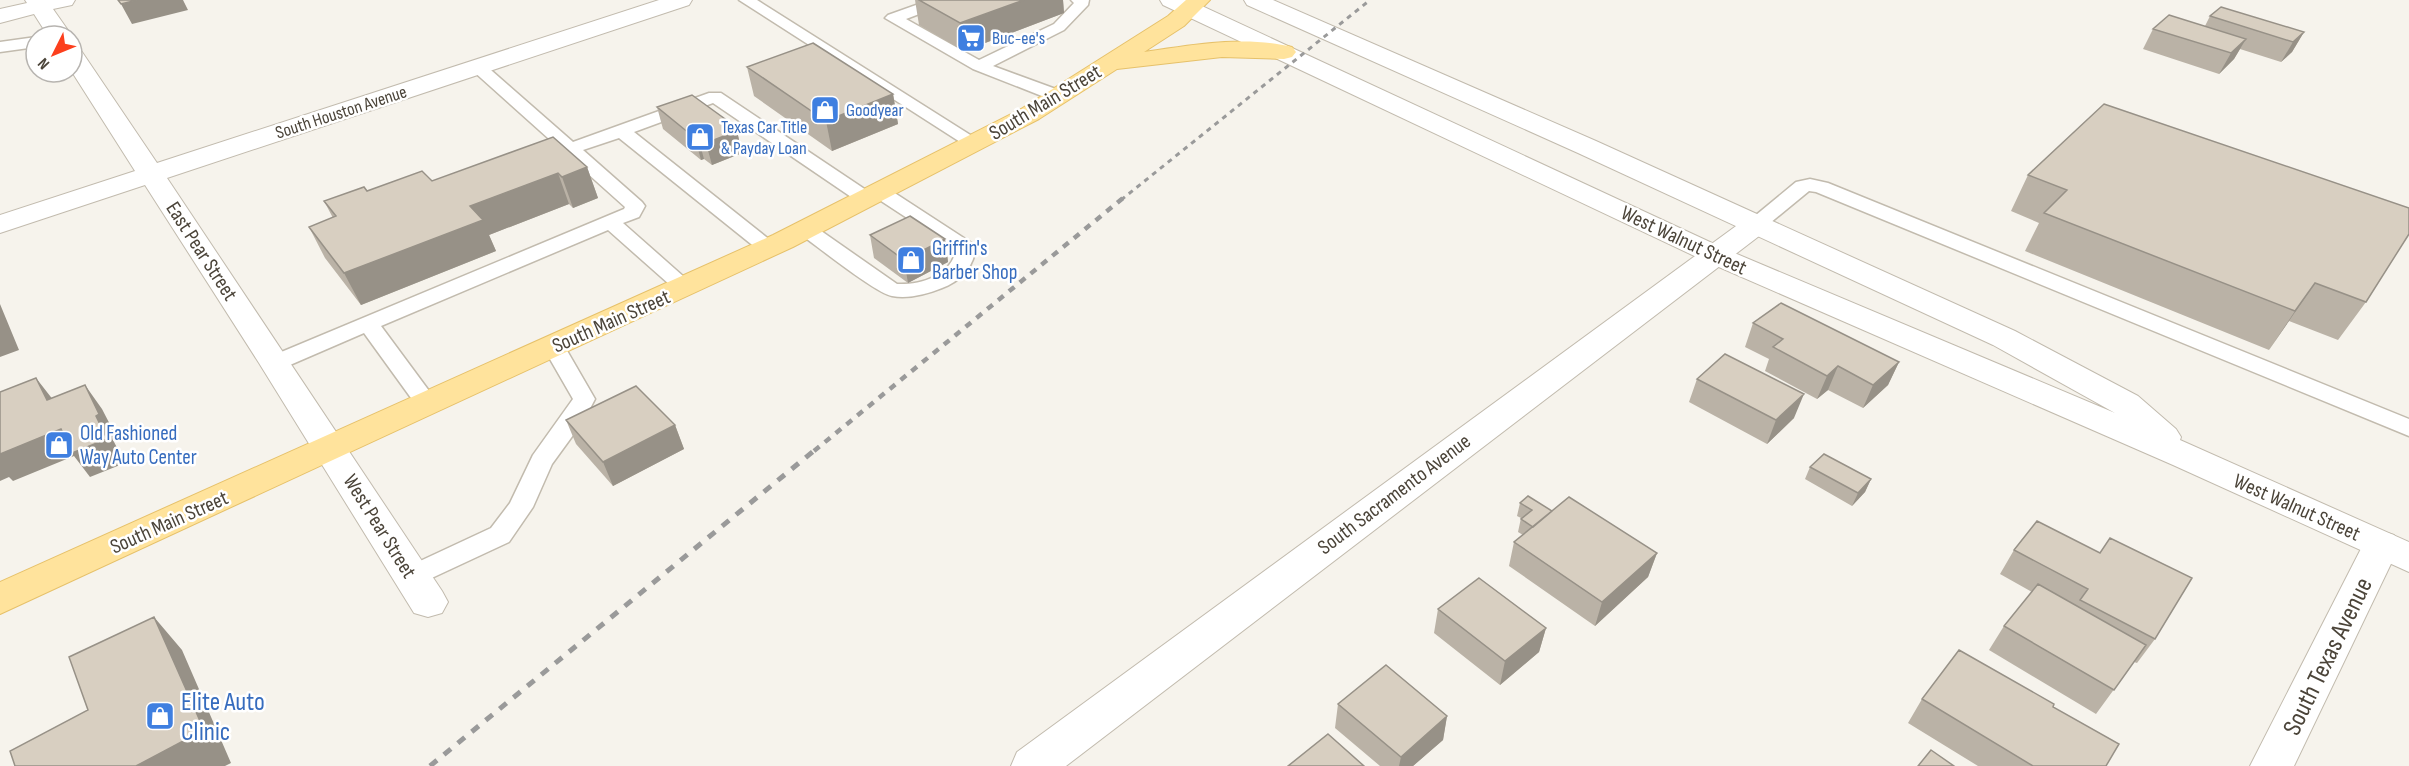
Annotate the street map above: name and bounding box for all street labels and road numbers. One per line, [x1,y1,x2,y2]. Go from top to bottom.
street label: South Main Street [985,59,1106,146]
street label: South Houston Avenue [273,81,409,144]
street label: East Pear Street [160,197,243,305]
street label: West Walnut Street [1617,200,1751,281]
street label: South Main Street [548,284,674,359]
street label: South Sacramento Avenue [1313,429,1476,560]
street label: West Walnut Street [2230,468,2364,547]
street label: West Pear Street [338,470,421,583]
street label: South Main Street [106,485,232,560]
street label: South Texas Avenue [2277,573,2380,741]

